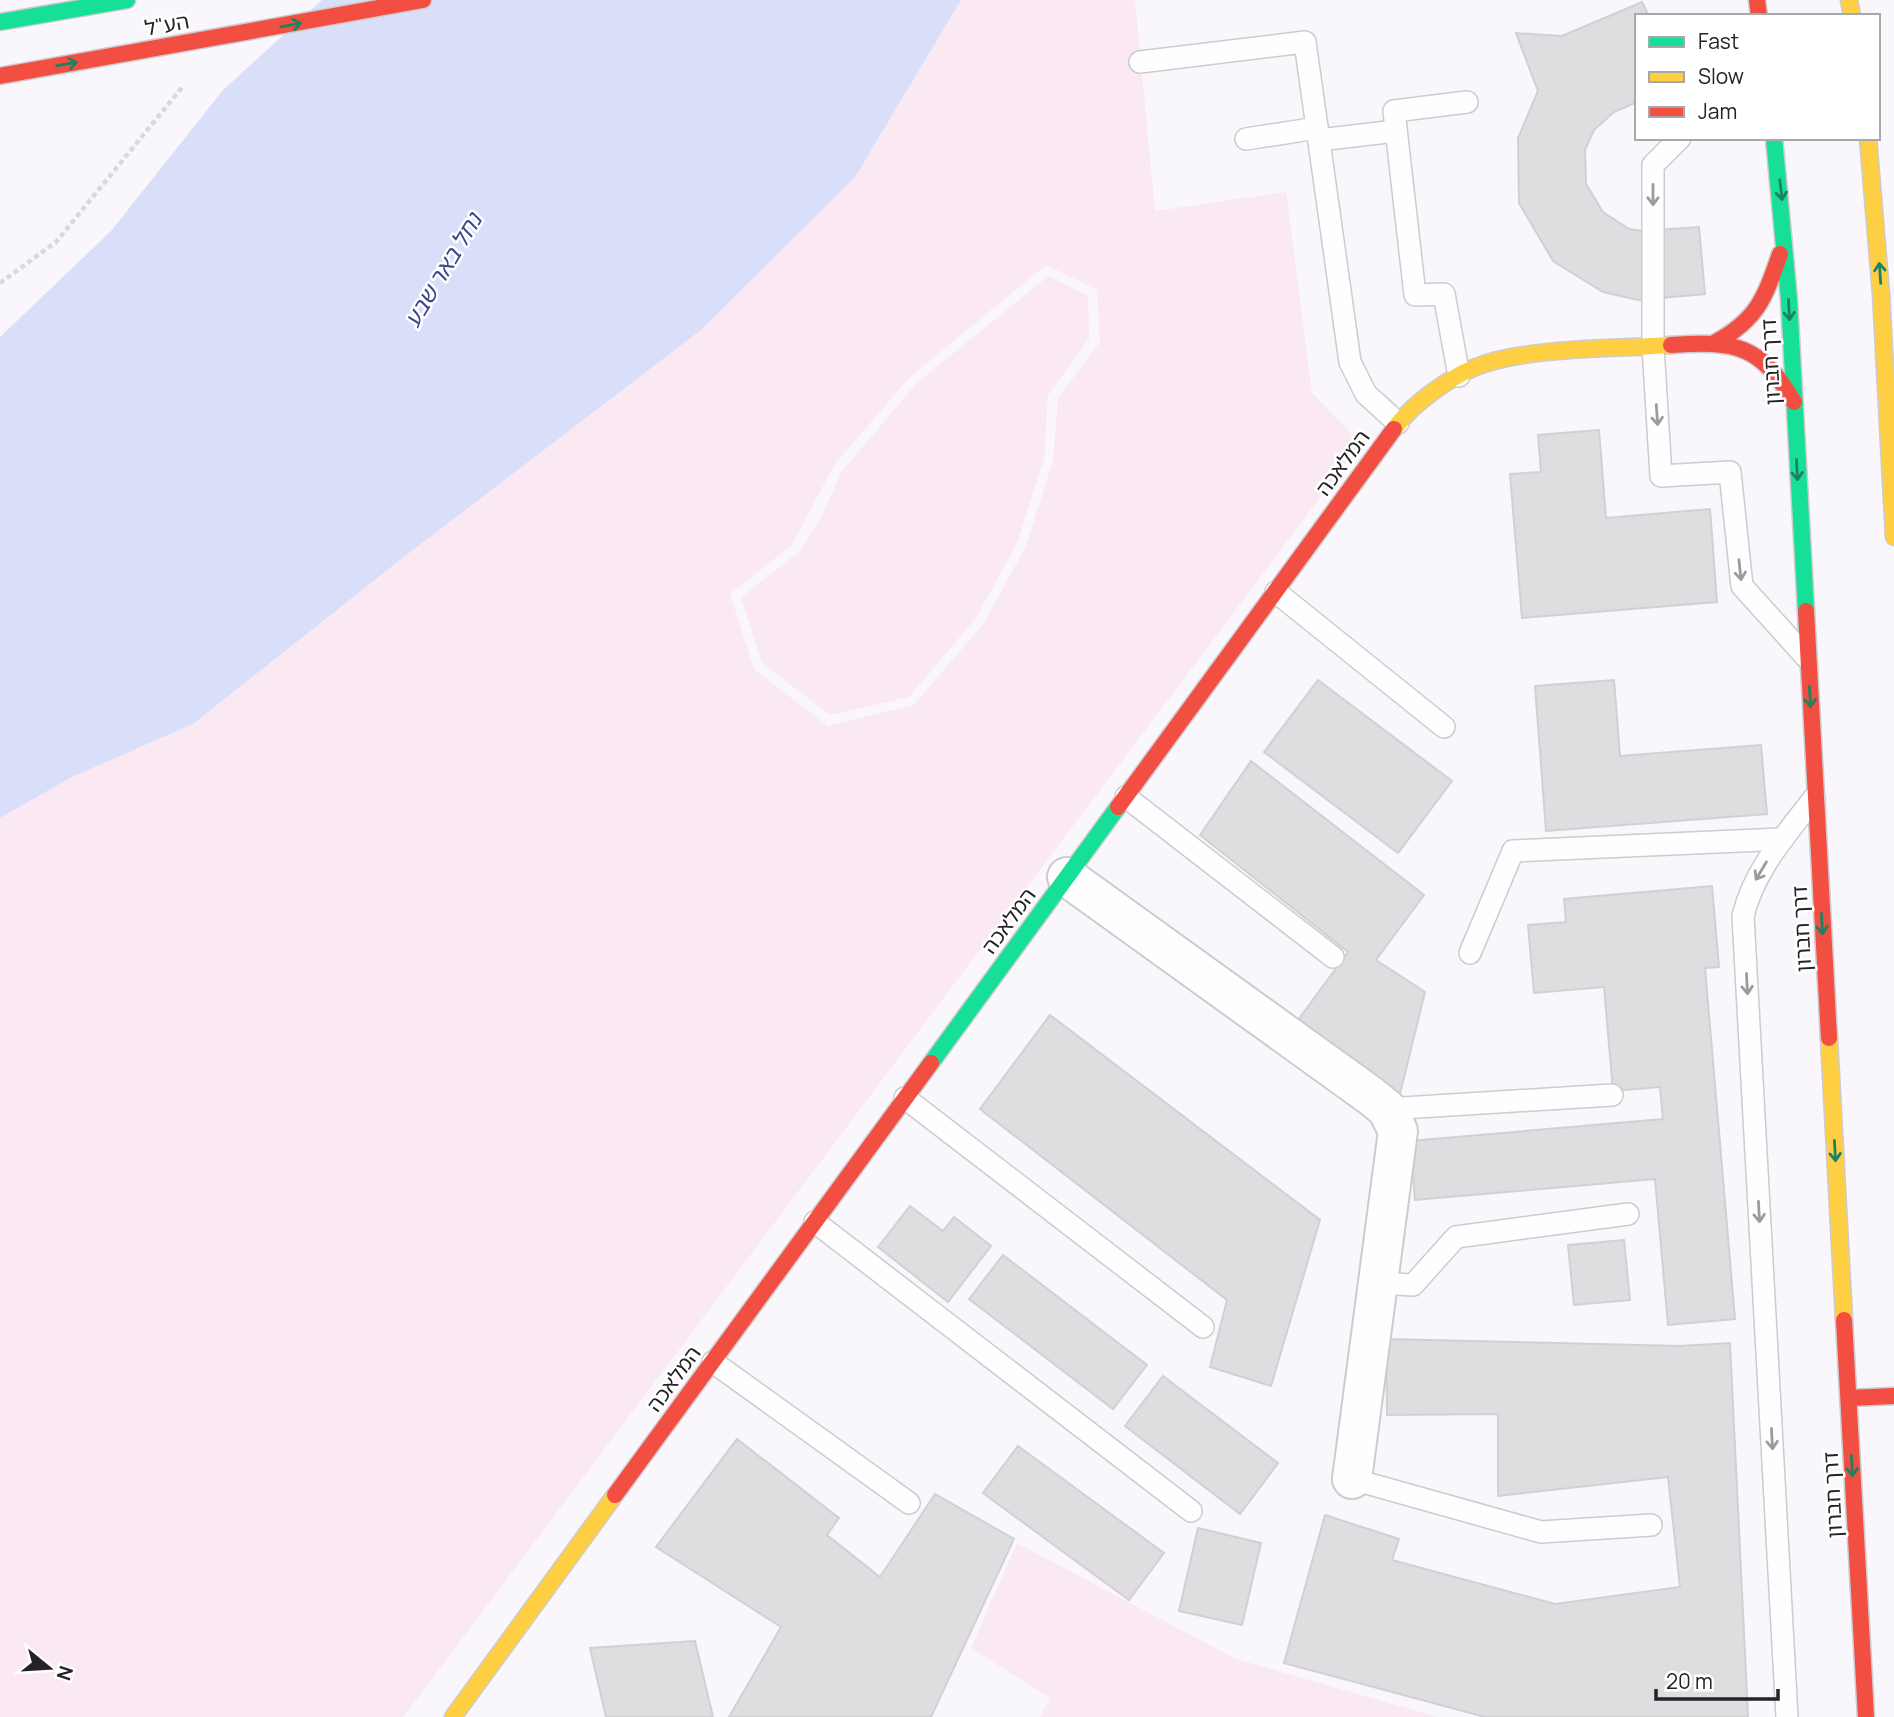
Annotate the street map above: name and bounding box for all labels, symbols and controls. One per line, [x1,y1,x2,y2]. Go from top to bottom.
street label: הע"ל [142,6,191,42]
legend [1635,14,1880,140]
one-way arrow [279,18,302,31]
text: Fast [1698,27,1739,55]
one-way arrow [55,57,78,70]
text: Slow [1698,62,1744,90]
text: Jam [1698,97,1737,125]
one-way arrow [1774,178,1787,201]
one-way arrow [1646,183,1660,206]
water label: נחל באר שבע [395,204,490,333]
one-way arrow [1873,262,1886,285]
one-way arrow [1783,298,1796,321]
street label: דרך חברון [1754,318,1786,406]
one-way arrow [1651,403,1664,426]
street label: המלאכה [1309,424,1376,501]
one-way arrow [1791,458,1804,481]
one-way arrow [1734,558,1747,581]
one-way arrow [1803,685,1816,708]
one-way arrow [1753,860,1767,880]
street label: המלאכה [975,882,1042,959]
street label: דרך חברון [1785,885,1817,973]
one-way arrow [1816,912,1829,935]
one-way arrow [1740,973,1753,996]
one-way arrow [1829,1140,1842,1162]
one-way arrow [1753,1200,1766,1223]
street label: המלאכה [640,1340,707,1417]
one-way arrow [1766,1427,1779,1449]
street label: דרך חברון [1816,1451,1848,1539]
one-way arrow [1846,1455,1859,1478]
north arrow [14,1633,84,1703]
scale bar [1656,1658,1778,1702]
text: N [51,1663,80,1684]
text: 20 m [1666,1667,1713,1695]

